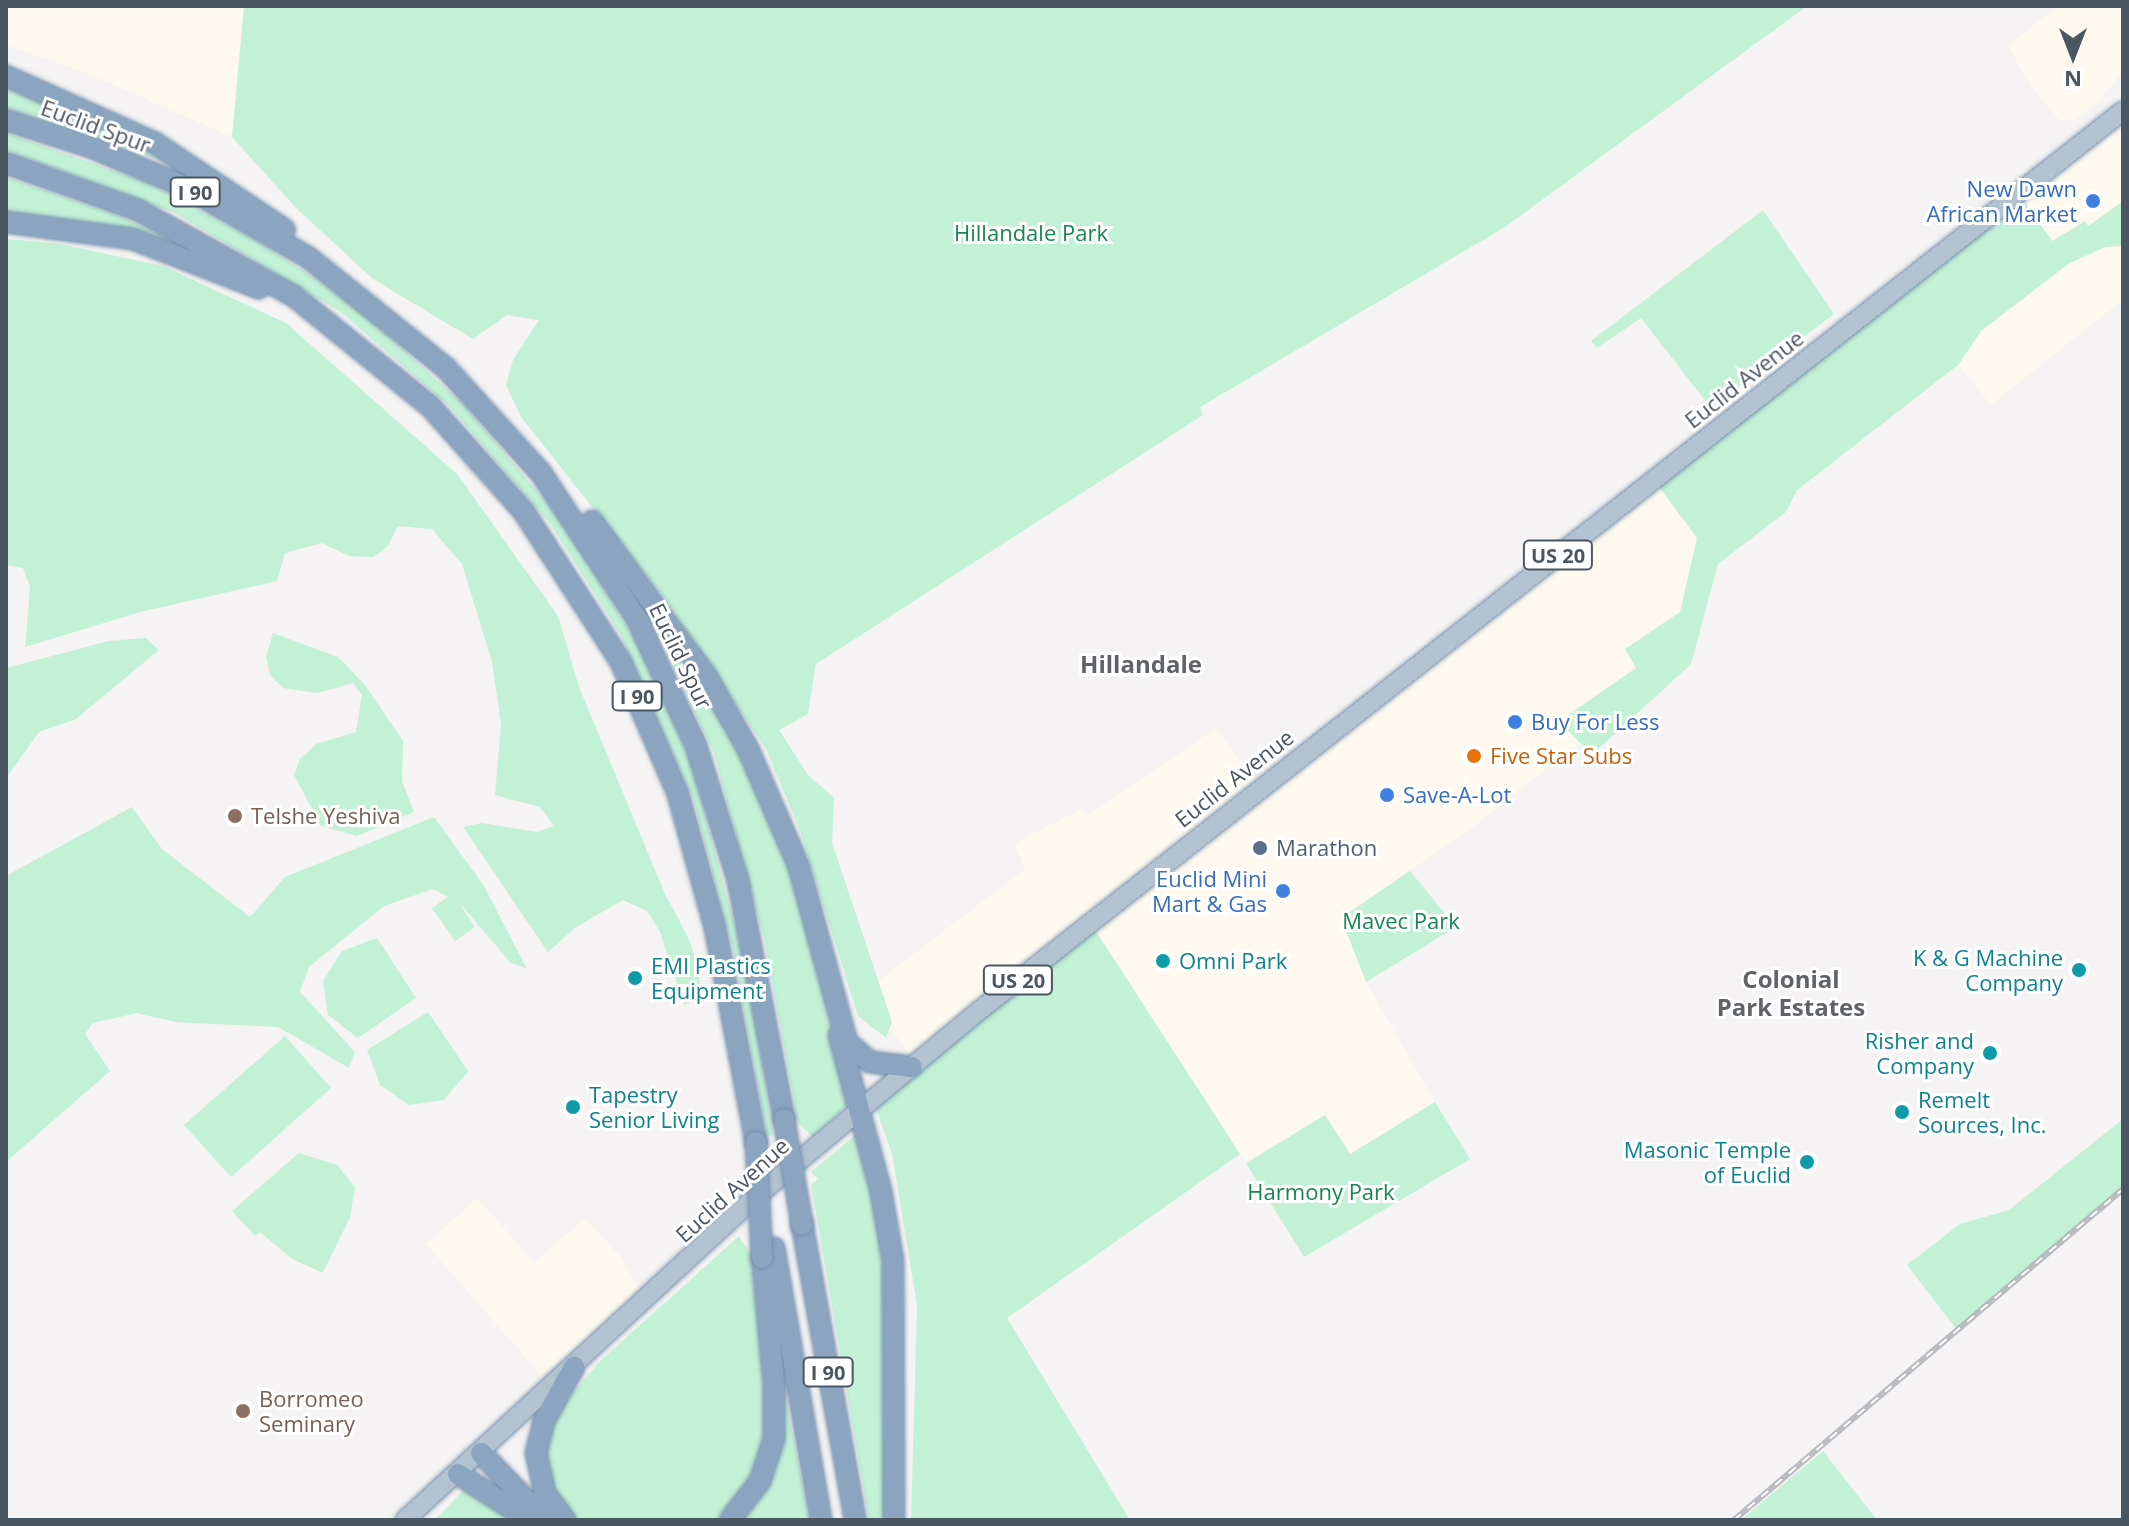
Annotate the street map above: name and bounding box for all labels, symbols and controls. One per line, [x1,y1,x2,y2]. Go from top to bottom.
north arrow [2033,16,2113,96]
text: N [2064,65,2082,95]
street label: Euclid Spur [38,94,154,158]
place label: New Dawn African Market [1926,175,2077,226]
road number: I 90 [169,176,221,208]
marker: New Dawn African Market [2084,192,2102,210]
park label: Hillandale Park [954,220,1108,246]
street label: Euclid Avenue [1679,325,1809,433]
road number: US 20 [1522,539,1594,571]
street label: Euclid Spur [644,599,718,713]
district label: Hillandale [1080,650,1202,678]
road number: I 90 [611,680,663,712]
place label: Buy For Less [1531,709,1660,735]
marker: Buy For Less [1506,713,1524,731]
street label: Euclid Avenue [1169,724,1299,832]
place label: Five Star Subs [1490,743,1632,769]
marker: Five Star Subs [1465,747,1483,765]
place label: Save-A-Lot [1403,782,1511,808]
marker: Save-A-Lot [1378,786,1396,804]
place label: Telshe Yeshiva [251,803,400,829]
marker: Telshe Yeshiva [226,807,244,825]
place label: Marathon [1276,835,1377,861]
marker: Marathon [1251,839,1269,857]
place label: Euclid Mini Mart & Gas [1152,865,1267,916]
marker: Euclid Mini Mart & Gas [1274,882,1292,900]
park label: Mavec Park [1342,908,1460,934]
place label: K & G Machine Company [1913,944,2063,996]
place label: Omni Park [1179,948,1287,974]
place label: EMI Plastics Equipment [651,952,771,1004]
marker: Omni Park [1154,952,1172,970]
marker: K & G Machine Company [2070,961,2088,979]
road number: US 20 [982,964,1054,996]
district label: Colonial Park Estates [1717,965,1865,1021]
marker: EMI Plastics Equipment [626,969,644,987]
place label: Risher and Company [1865,1027,1974,1078]
marker: Risher and Company [1981,1044,1999,1062]
place label: Tapestry Senior Living [589,1081,719,1132]
place label: Remelt Sources, Inc. [1918,1086,2047,1138]
marker: Tapestry Senior Living [564,1098,582,1116]
marker: Remelt Sources, Inc. [1893,1103,1911,1121]
street label: Euclid Avenue [670,1132,794,1248]
place label: Masonic Temple of Euclid [1624,1136,1791,1188]
marker: Masonic Temple of Euclid [1798,1153,1816,1171]
park label: Harmony Park [1247,1179,1395,1205]
road number: I 90 [802,1356,854,1388]
place label: Borromeo Seminary [259,1385,364,1436]
marker: Borromeo Seminary [234,1402,252,1420]

